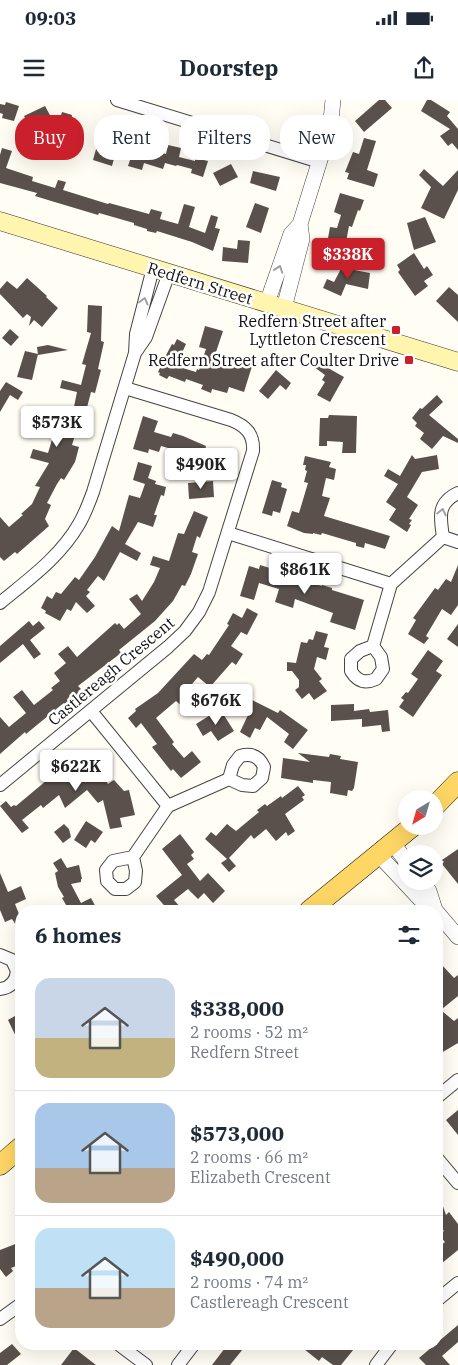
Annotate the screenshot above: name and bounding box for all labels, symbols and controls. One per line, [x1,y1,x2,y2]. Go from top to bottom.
text: 09:03 [25,6,76,30]
text: Doorstep [180,53,278,82]
icon: menu [20,54,48,82]
icon: share [410,54,438,82]
chip: Buy [15,115,84,160]
chip: Rent [94,115,169,160]
chip: Filters [179,115,270,160]
chip: New [280,115,353,160]
pin: $338K [313,238,383,280]
text: $338K [323,244,373,264]
street label: Redfern Street [145,258,255,309]
one-way arrow [273,265,283,274]
one-way arrow [139,298,149,306]
place label: Redfern Street after Lyttleton Crescent [238,311,386,349]
marker: Redfern Street after Lyttleton Crescent [390,324,402,336]
place label: Redfern Street after Coulter Drive [148,350,399,370]
marker: Redfern Street after Coulter Drive [403,354,415,366]
pin: $573K [22,406,92,448]
text: $573K [32,412,82,432]
pin: $490K [166,448,236,490]
text: $490K [176,454,226,474]
one-way arrow [436,507,447,516]
pin: $861K [270,552,340,595]
text: $861K [280,559,330,579]
street label: Castlereagh Crescent [44,612,178,730]
pin: $676K [181,684,251,726]
text: $676K [191,690,241,710]
pin: $622K [41,750,111,792]
text: $622K [51,756,101,776]
north arrow [398,790,442,835]
map controls [398,790,443,890]
button: layers [398,845,443,890]
text: 6 homes [35,921,121,949]
icon: filters [395,921,423,949]
text: $338,000 [190,994,284,1022]
icon: home [75,998,135,1058]
text: 2 rooms · 52 m² [190,1022,308,1042]
text: Redfern Street [190,1042,299,1062]
text: $573,000 [190,1119,284,1147]
icon: home [75,1123,135,1183]
text: 2 rooms · 66 m² [190,1147,308,1167]
text: Elizabeth Crescent [190,1167,331,1187]
text: $490,000 [190,1244,284,1272]
icon: home [75,1248,135,1308]
text: 2 rooms · 74 m² [190,1272,308,1292]
text: Castlereagh Crescent [190,1292,349,1312]

